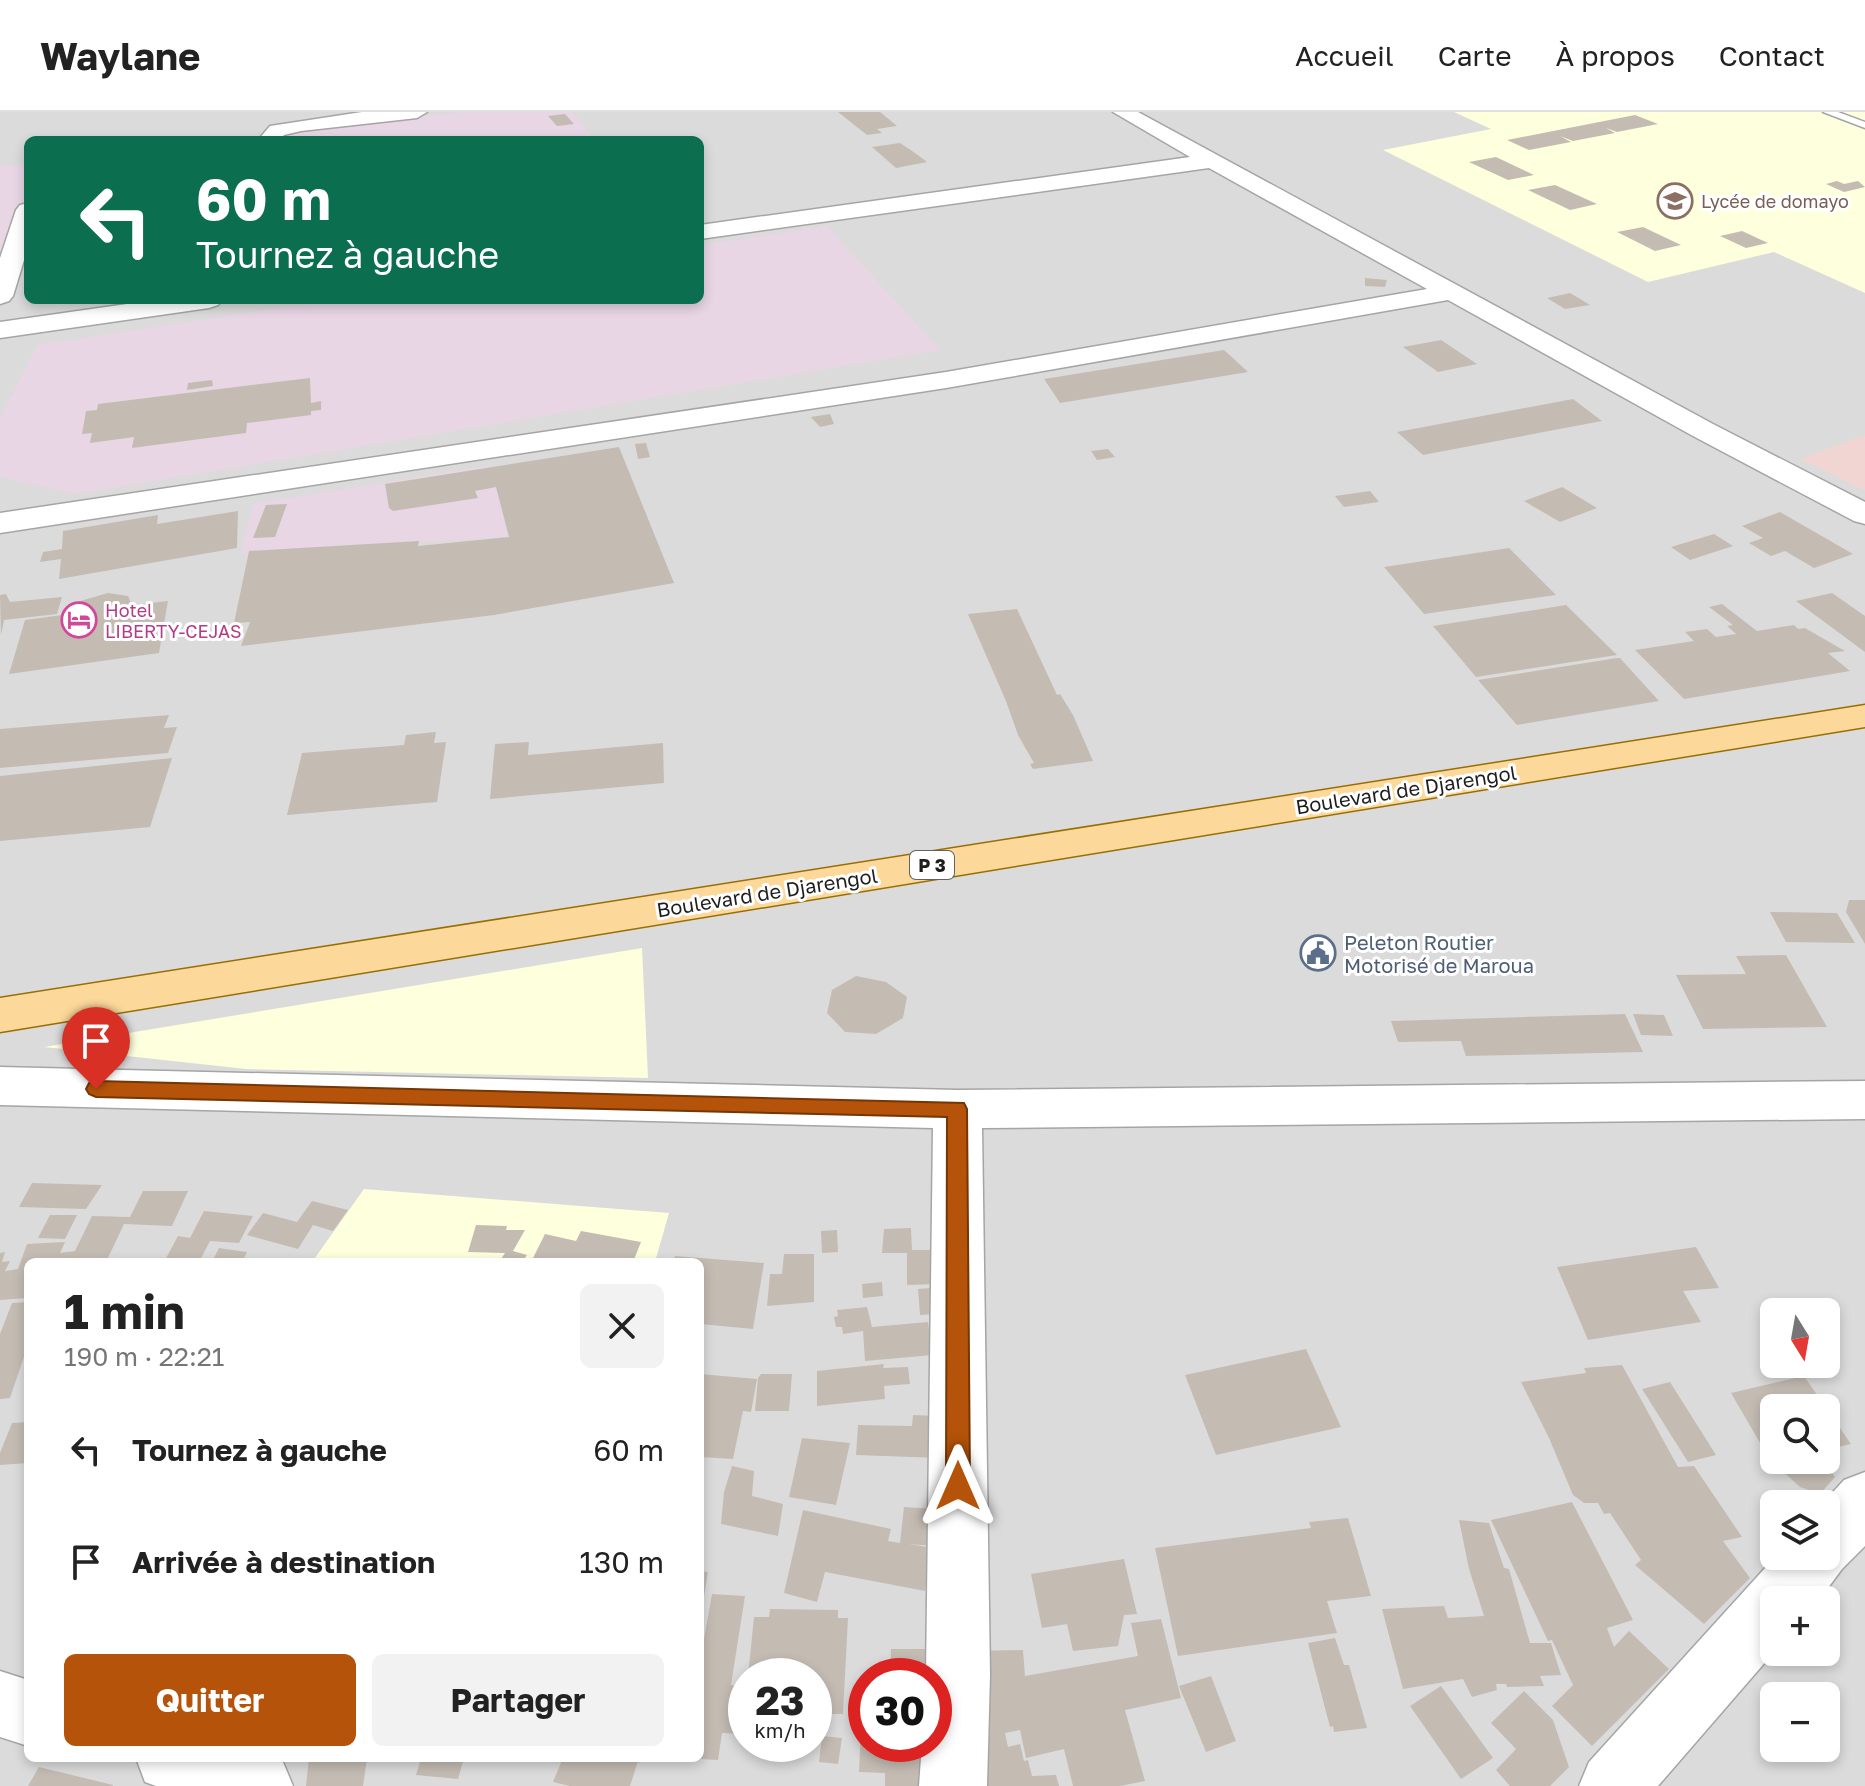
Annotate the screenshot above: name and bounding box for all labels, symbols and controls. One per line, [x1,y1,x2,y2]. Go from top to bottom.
text: Waylane [40,33,201,78]
text: Accueil [1295,39,1394,72]
text: Carte [1438,39,1511,72]
text: À propos [1555,39,1675,72]
text: Contact [1719,39,1825,72]
text: 60 m [196,165,331,232]
icon: left [64,168,168,272]
school or university icon: Lycée de domayo [1656,182,1694,220]
place label: Lycée de domayo [1701,190,1849,212]
text: Tournez à gauche [196,233,499,276]
place label: Hotel LIBERTY-CEJAS [105,599,241,642]
hotel icon: Hotel LIBERTY-CEJAS [60,601,98,639]
street label: Boulevard de Djarengol [1294,760,1518,818]
road number: P 3 [910,851,954,879]
street label: Boulevard de Djarengol [655,863,879,921]
place label: Peleton Routier Motorisé de Maroua [1344,930,1534,977]
public building icon: Peleton Routier Motorisé de Maroua [1299,934,1337,972]
pin [62,1007,130,1089]
icon: arrive [74,1019,118,1063]
text: 1 min [64,1282,185,1340]
button: close [580,1284,664,1368]
north arrow [1760,1298,1840,1378]
map controls [1760,1298,1840,1762]
text: 190 m · 22:21 [64,1341,224,1372]
button: search [1760,1394,1840,1474]
icon: left [64,1428,108,1472]
text: Tournez à gauche [132,1432,387,1468]
text: 60 m [593,1432,664,1468]
position arrow [916,1444,1000,1528]
button: layers [1760,1490,1840,1570]
icon: arrive [64,1540,108,1584]
text: Arrivée à destination [132,1544,435,1580]
text: 130 m [579,1544,664,1580]
button: + [1760,1586,1840,1666]
button: Quitter [64,1654,356,1746]
button: Partager [372,1654,664,1746]
speed limit sign: 30 [848,1658,952,1762]
text: 23 [756,1676,804,1724]
button: − [1760,1682,1840,1762]
text: km/h [755,1718,805,1742]

